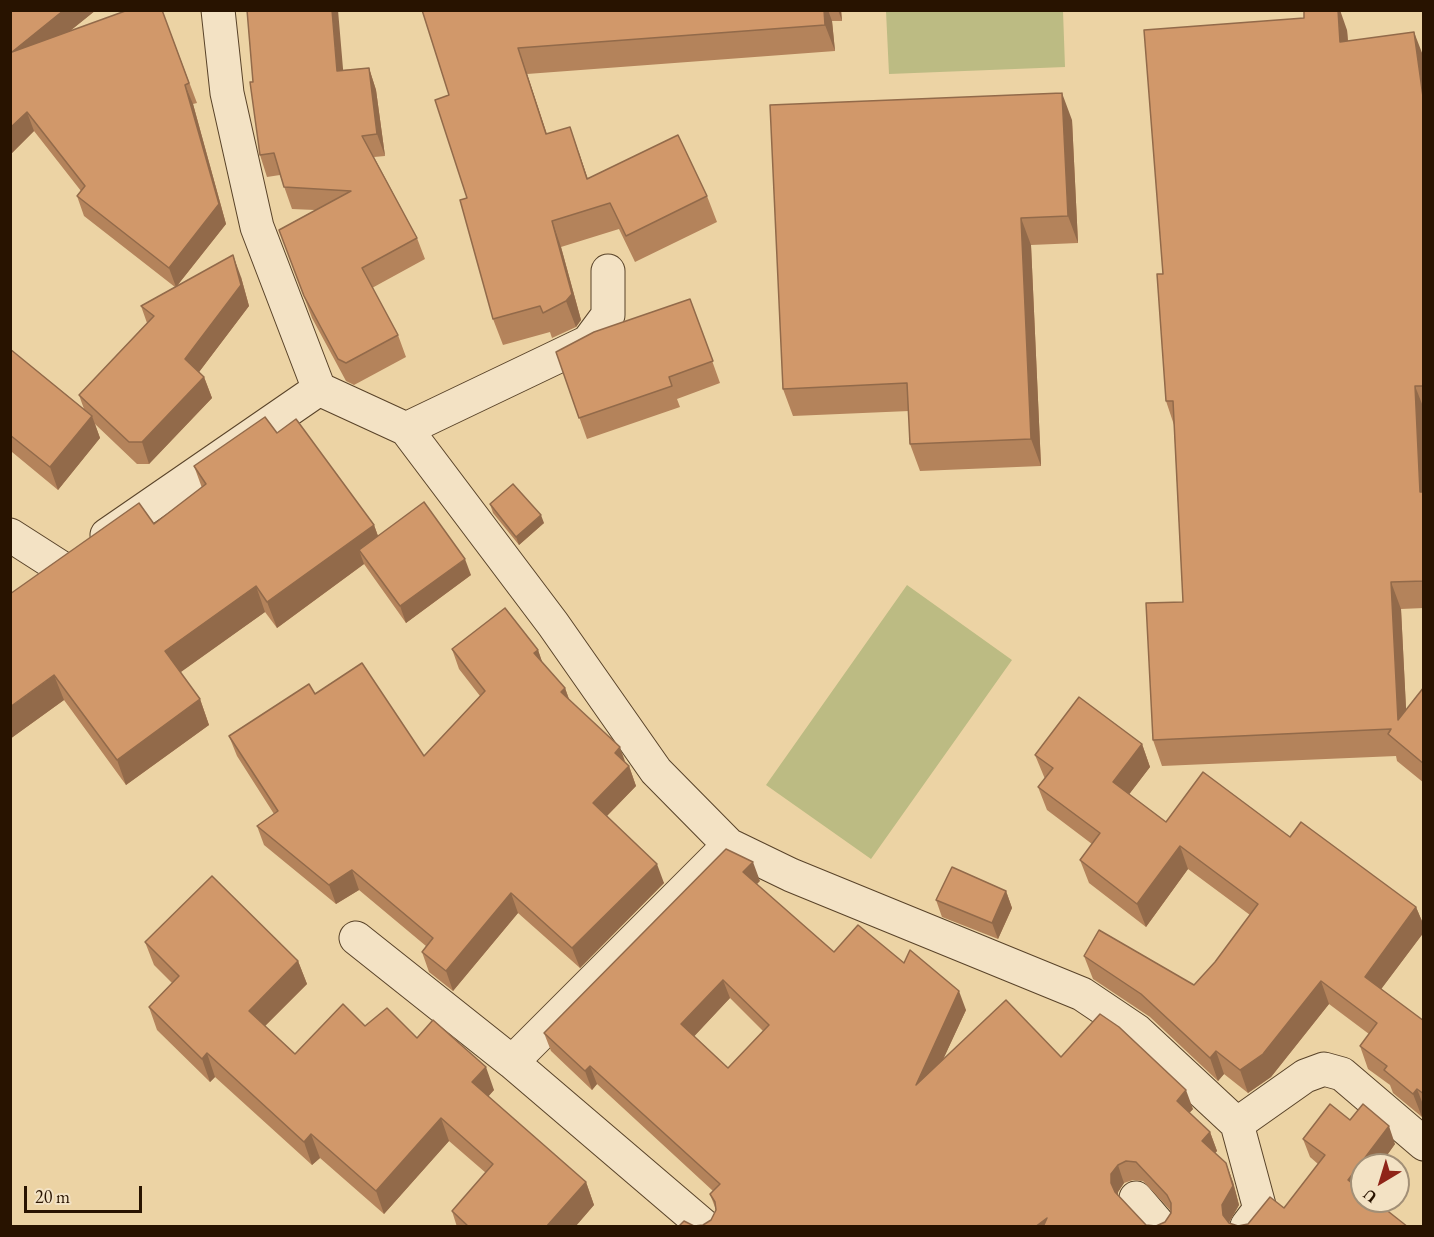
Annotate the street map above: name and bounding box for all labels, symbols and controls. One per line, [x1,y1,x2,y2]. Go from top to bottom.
north arrow [1350,1153,1410,1213]
scale bar [27,1174,146,1212]
text: U [1359,1184,1381,1208]
text: 20 m [35,1185,70,1208]

